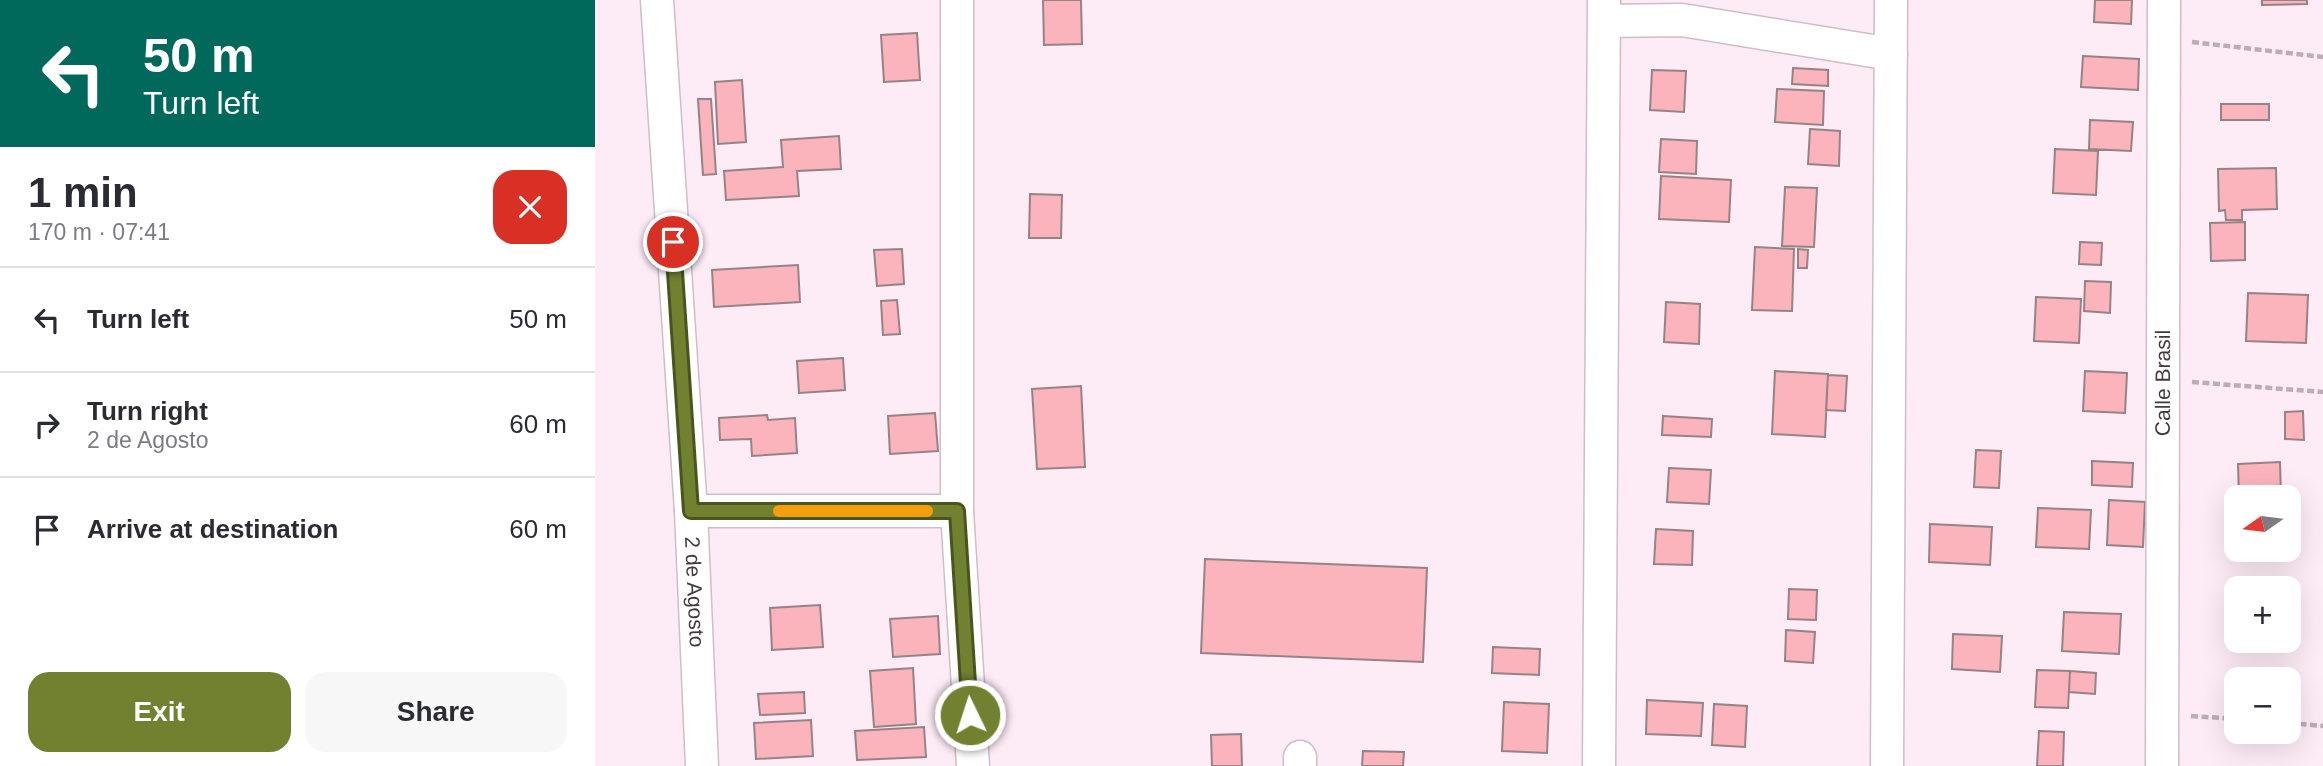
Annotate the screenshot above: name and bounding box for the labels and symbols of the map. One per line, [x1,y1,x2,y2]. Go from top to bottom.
pin [643,212,703,272]
street label: Calle Brasil [2151,330,2174,436]
north arrow [2224,485,2301,562]
street label: 2 de Agosto [681,536,709,648]
position arrow [933,678,1007,752]

